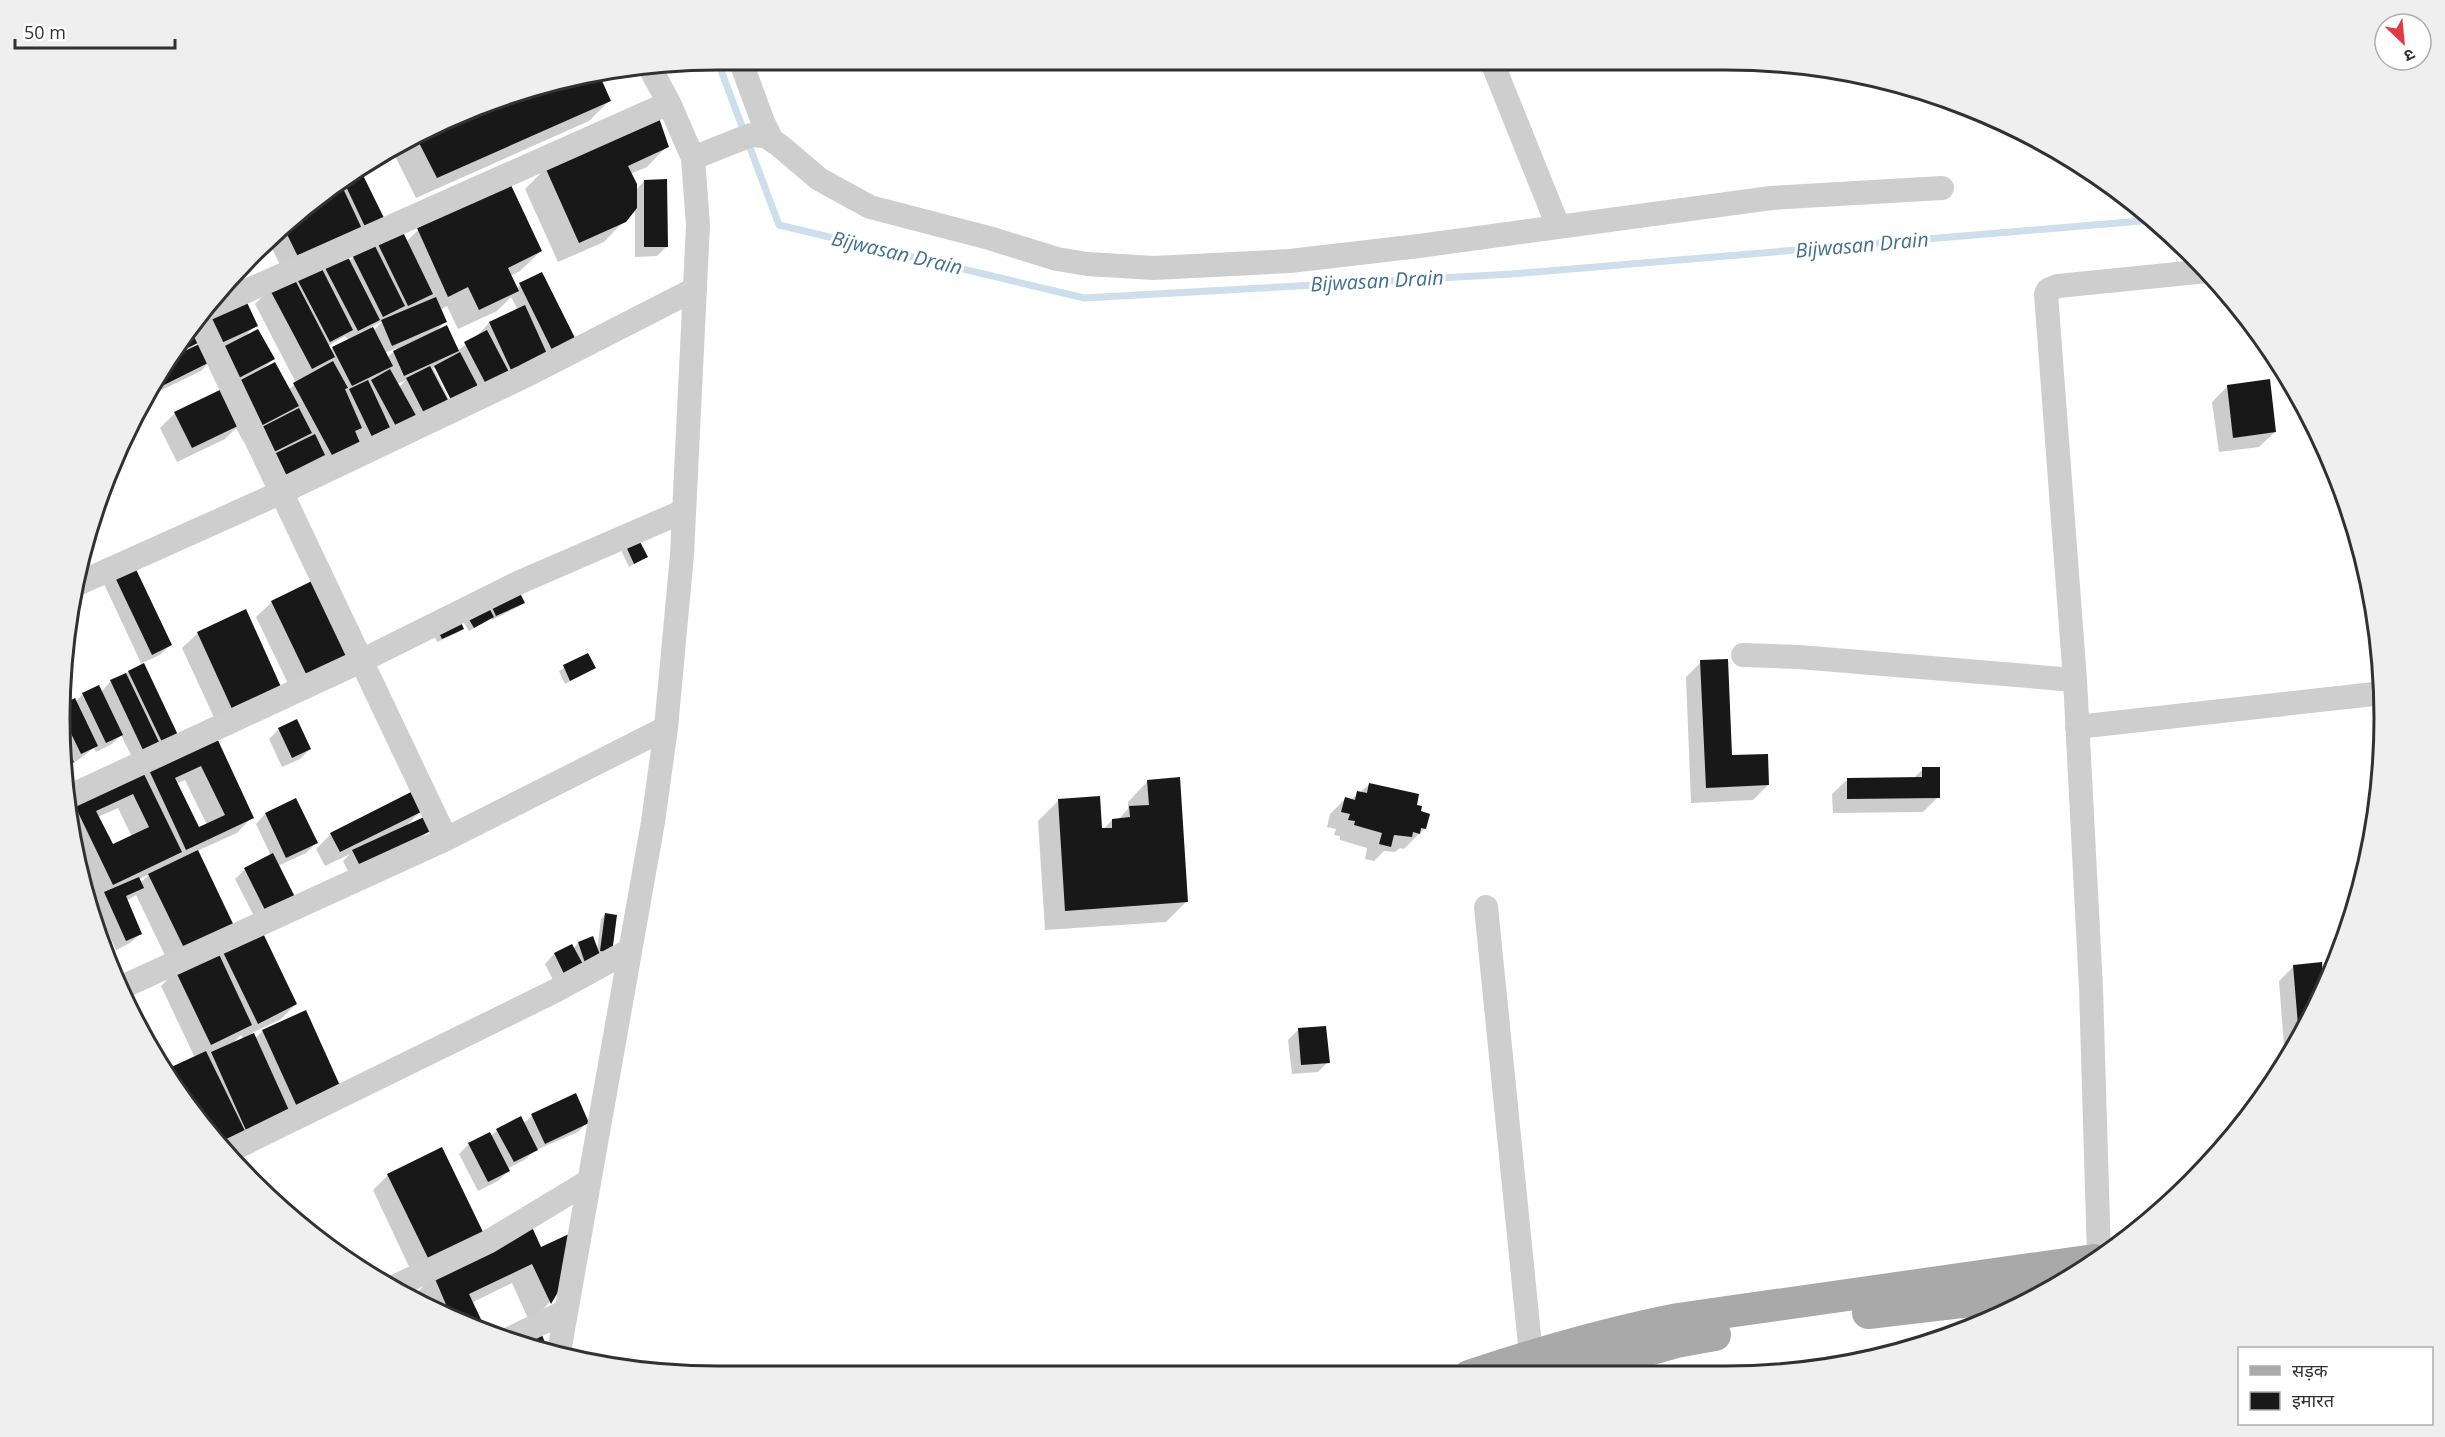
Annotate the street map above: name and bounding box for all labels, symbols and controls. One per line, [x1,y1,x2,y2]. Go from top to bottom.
scale bar [15,12,176,50]
north arrow [2373,12,2433,72]
text: 50 m [24,20,66,44]
text: उ [2400,44,2419,68]
water label: Bijwasan Drain [829,224,965,281]
water label: Bijwasan Drain [1794,225,1930,264]
water label: Bijwasan Drain [1310,264,1444,297]
legend [2238,1347,2433,1425]
text: सड़क [2292,1358,2329,1382]
text: इमारत [2292,1388,2335,1412]

